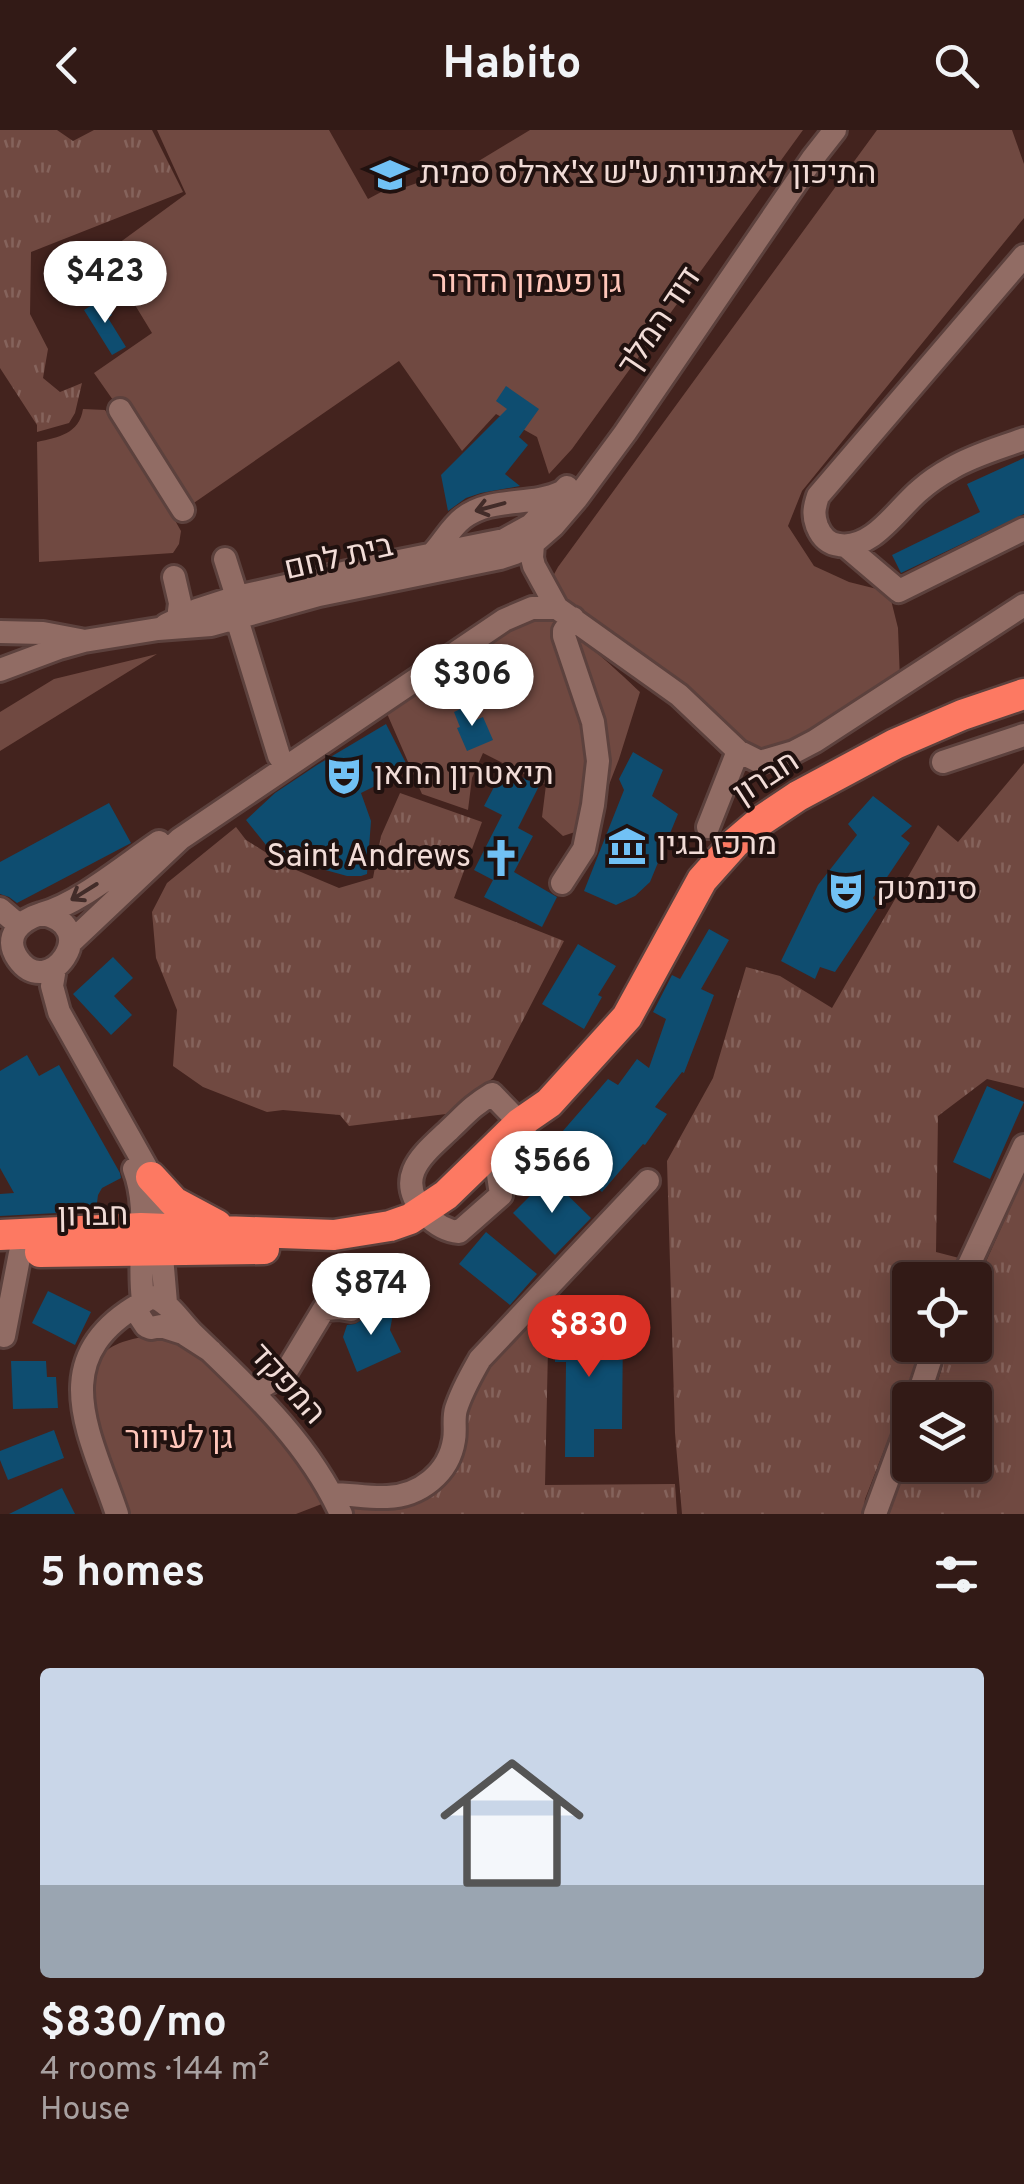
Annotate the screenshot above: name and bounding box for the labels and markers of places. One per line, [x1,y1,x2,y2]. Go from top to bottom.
school or university icon: התיכון לאמנויות ע"ש צ'ארלס סמית [369,154,411,196]
place label: התיכון לאמנויות ע"ש צ'ארלס סמית [420,155,876,195]
pin: $423 [46,241,164,326]
pin: $306 [413,644,531,729]
theatre icon: תיאטרון החאן [323,755,365,797]
place label: תיאטרון החאן [374,756,554,796]
museum icon: מרכז בגין [606,825,648,867]
place label: מרכז בגין [657,826,777,866]
church icon: Saint Andrews [480,837,522,879]
place label: Saint Andrews [267,838,471,878]
theatre icon: סינמטק [825,870,867,912]
place label: סינמטק [876,871,978,911]
pin: $566 [493,1131,611,1216]
pin: $874 [312,1253,430,1338]
pin: $830 [530,1295,648,1380]

